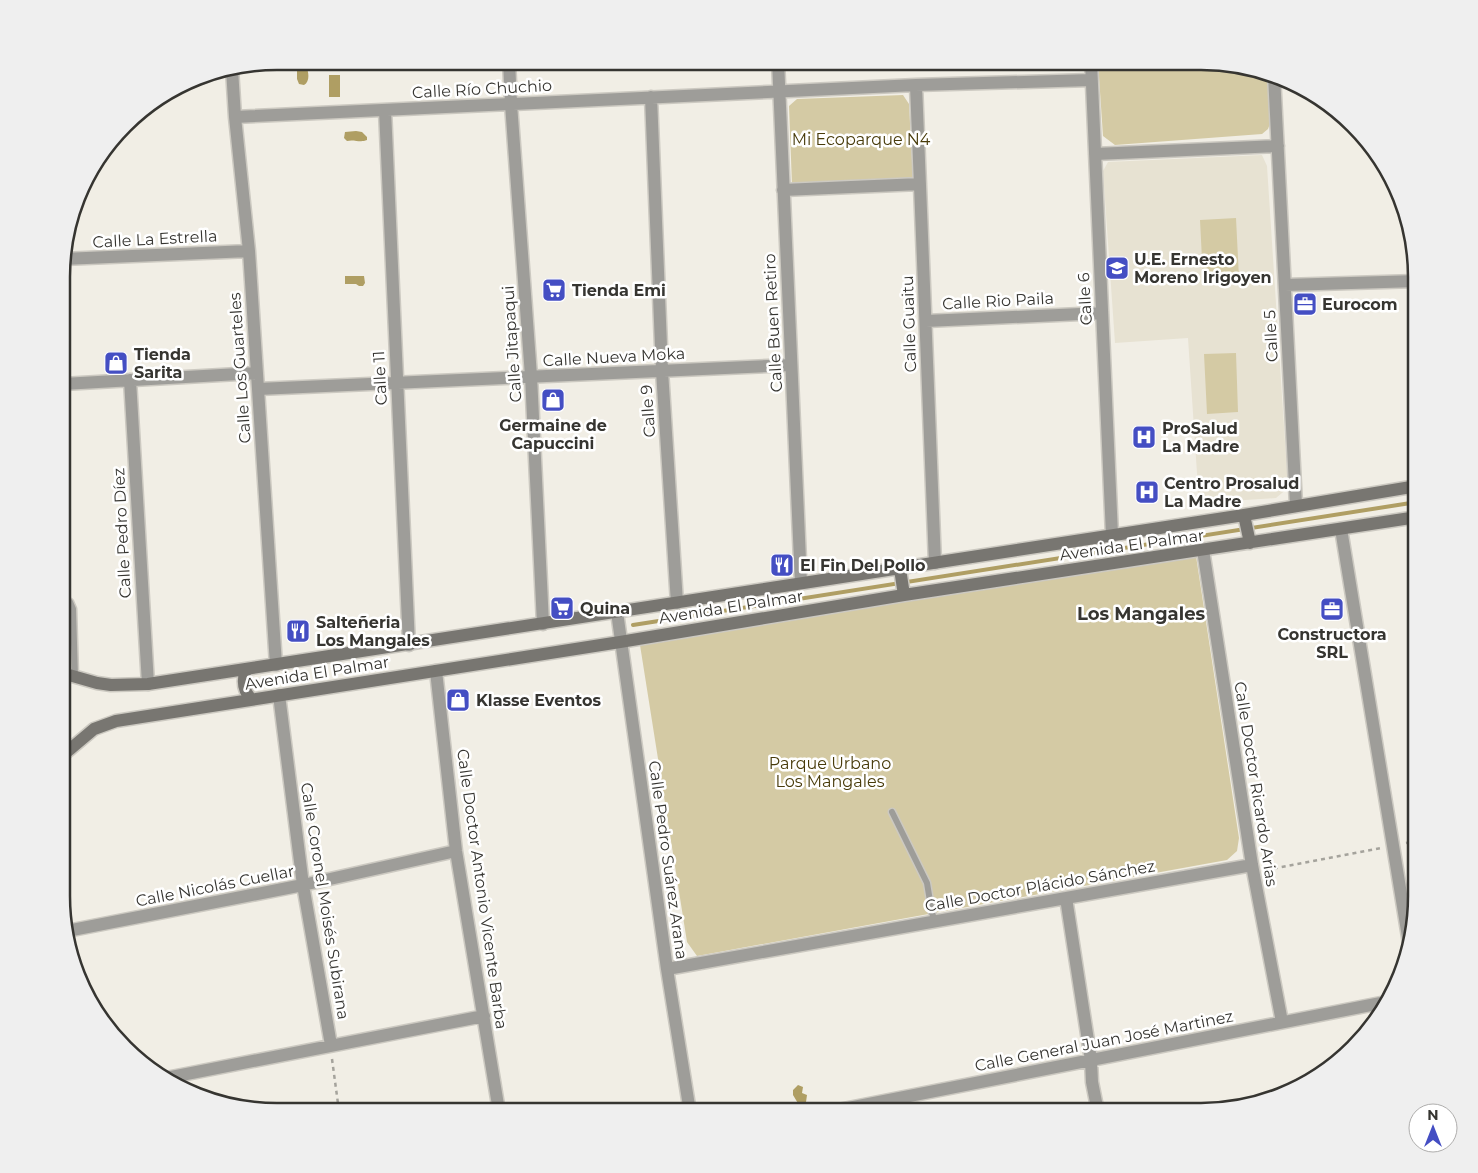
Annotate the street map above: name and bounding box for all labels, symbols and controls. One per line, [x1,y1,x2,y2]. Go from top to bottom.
street label: Calle Río Chuchio [412,76,552,102]
park label: Mi Ecoparque N4 [792,130,931,149]
street label: Calle La Estrella [92,226,218,252]
place label: U.E. Ernesto Moreno Irigoyen [1134,250,1272,287]
street label: Calle Buen Retiro [760,253,786,393]
school or university icon: U.E. Ernesto Moreno Irigoyen [1104,255,1130,281]
street label: Calle 6 [1074,272,1096,326]
street label: Calle Guaitu [898,275,920,373]
supermarket icon: Tienda Emi [541,277,567,303]
place label: Tienda Emi [572,281,666,300]
street label: Calle Jitapaqui [498,285,526,403]
street label: Calle Rio Paila [942,289,1054,313]
office icon: Eurocom [1292,291,1318,317]
street label: Calle Los Guarteles [225,292,255,444]
place label: Eurocom [1322,295,1398,314]
street label: Calle 5 [1260,309,1282,363]
street label: Calle Nueva Moka [542,344,686,370]
place label: Tienda Sarita [134,345,191,382]
shop icon: Tienda Sarita [103,350,129,376]
street label: Calle 11 [369,350,391,406]
street label: Calle 9 [637,384,659,438]
shop icon: Germaine de Capuccini [540,387,566,413]
place label: Germaine de Capuccini [499,416,607,453]
place label: ProSalud La Madre [1162,419,1239,456]
hospital icon: ProSalud La Madre [1131,424,1157,450]
street label: Calle Pedro Díez [109,467,135,599]
place label: Centro Prosalud La Madre [1164,474,1299,511]
hospital icon: Centro Prosalud La Madre [1134,479,1160,505]
street label: Avenida El Palmar [1058,525,1206,565]
restaurant icon: El Fin Del Pollo [769,552,795,578]
place label: El Fin Del Pollo [800,556,926,575]
street label: Avenida El Palmar [658,586,804,628]
supermarket icon: Quina [549,595,575,621]
office icon: Constructora SRL [1319,596,1345,622]
place label: Quina [580,599,630,618]
district label: Los Mangales [1077,603,1205,625]
place label: Salteñeria Los Mangales [316,613,430,650]
restaurant icon: Salteñeria Los Mangales [285,618,311,644]
place label: Constructora SRL [1277,625,1387,662]
street label: Avenida El Palmar [244,652,390,694]
street label: Calle Doctor Ricardo Arias [1230,680,1282,888]
shop icon: Klasse Eventos [445,687,471,713]
place label: Klasse Eventos [476,691,601,710]
street label: Calle Doctor Antonio Vicente Barba [453,748,511,1030]
park label: Parque Urbano Los Mangales [769,754,891,791]
street label: Calle Pedro Suárez Arana [645,759,691,961]
street label: Calle Coronel Moisés Subirana [297,781,353,1021]
street label: Calle Doctor Plácido Sánchez [923,856,1157,916]
street label: Calle Nicolás Cuellar [134,861,296,911]
street label: Calle General Juan José Martinez [973,1007,1235,1075]
north arrow [1408,1103,1458,1153]
text: N [1427,1106,1439,1124]

